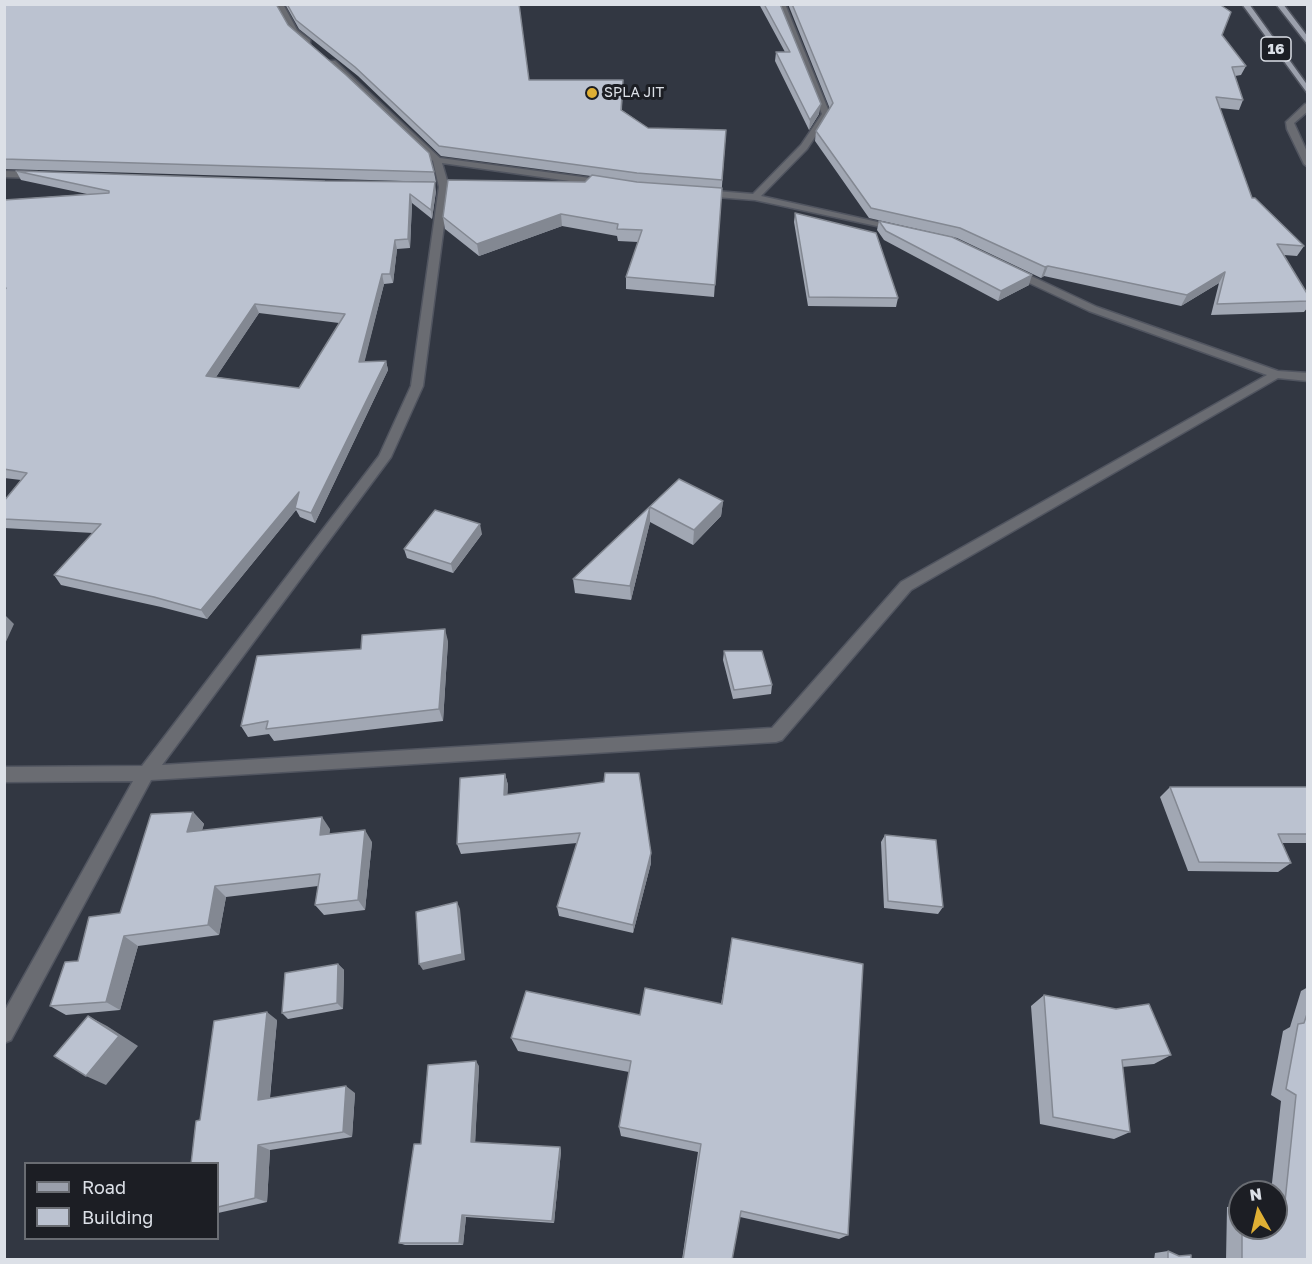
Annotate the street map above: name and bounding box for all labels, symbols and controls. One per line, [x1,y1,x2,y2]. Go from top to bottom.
road number: 16 [1261,37,1291,61]
place label: SPLA JIT [604,85,664,101]
marker: SPLA JIT [585,86,599,100]
legend [24,1162,219,1240]
text: Road [82,1176,126,1198]
north arrow [1228,1180,1288,1240]
text: N [1248,1183,1263,1205]
text: Building [82,1206,153,1228]

